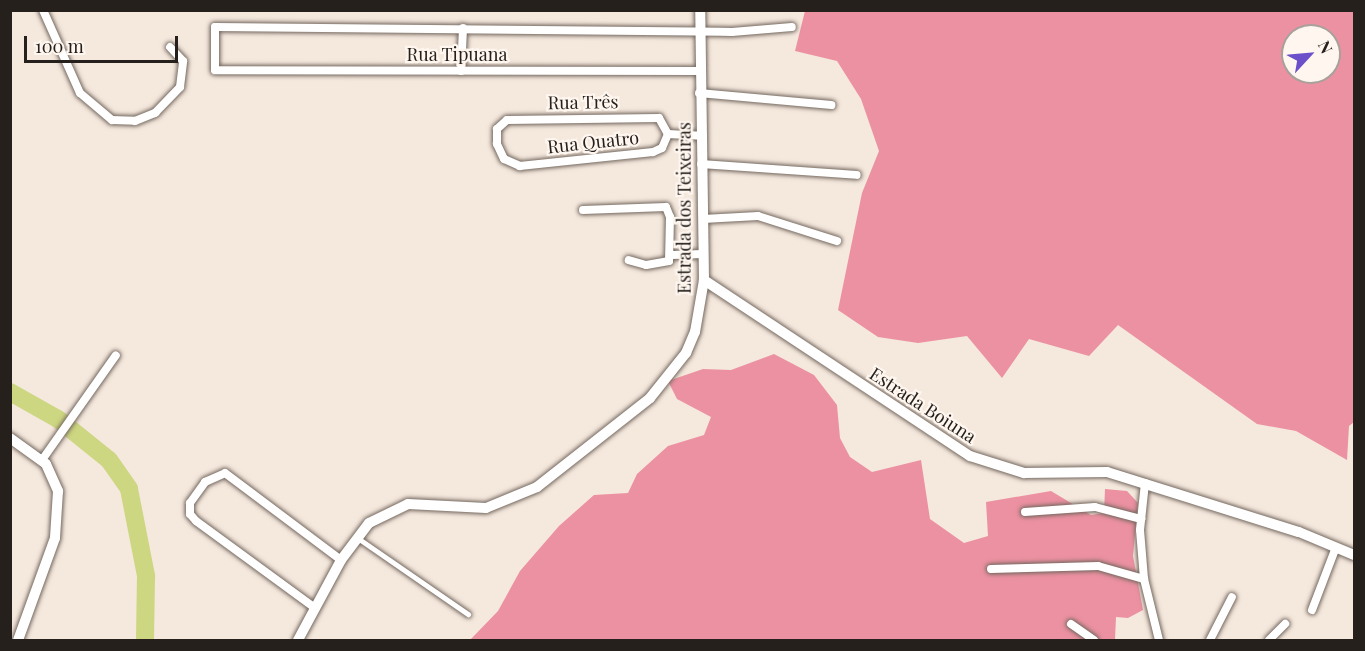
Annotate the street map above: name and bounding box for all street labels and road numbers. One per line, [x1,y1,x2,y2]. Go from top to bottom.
street label: Rua Tipuana [406,43,508,65]
street label: Rua Três [547,91,619,113]
street label: Estrada dos Teixeiras [673,122,695,294]
street label: Rua Quatro [546,126,640,158]
street label: Estrada Boiuna [866,363,980,447]

